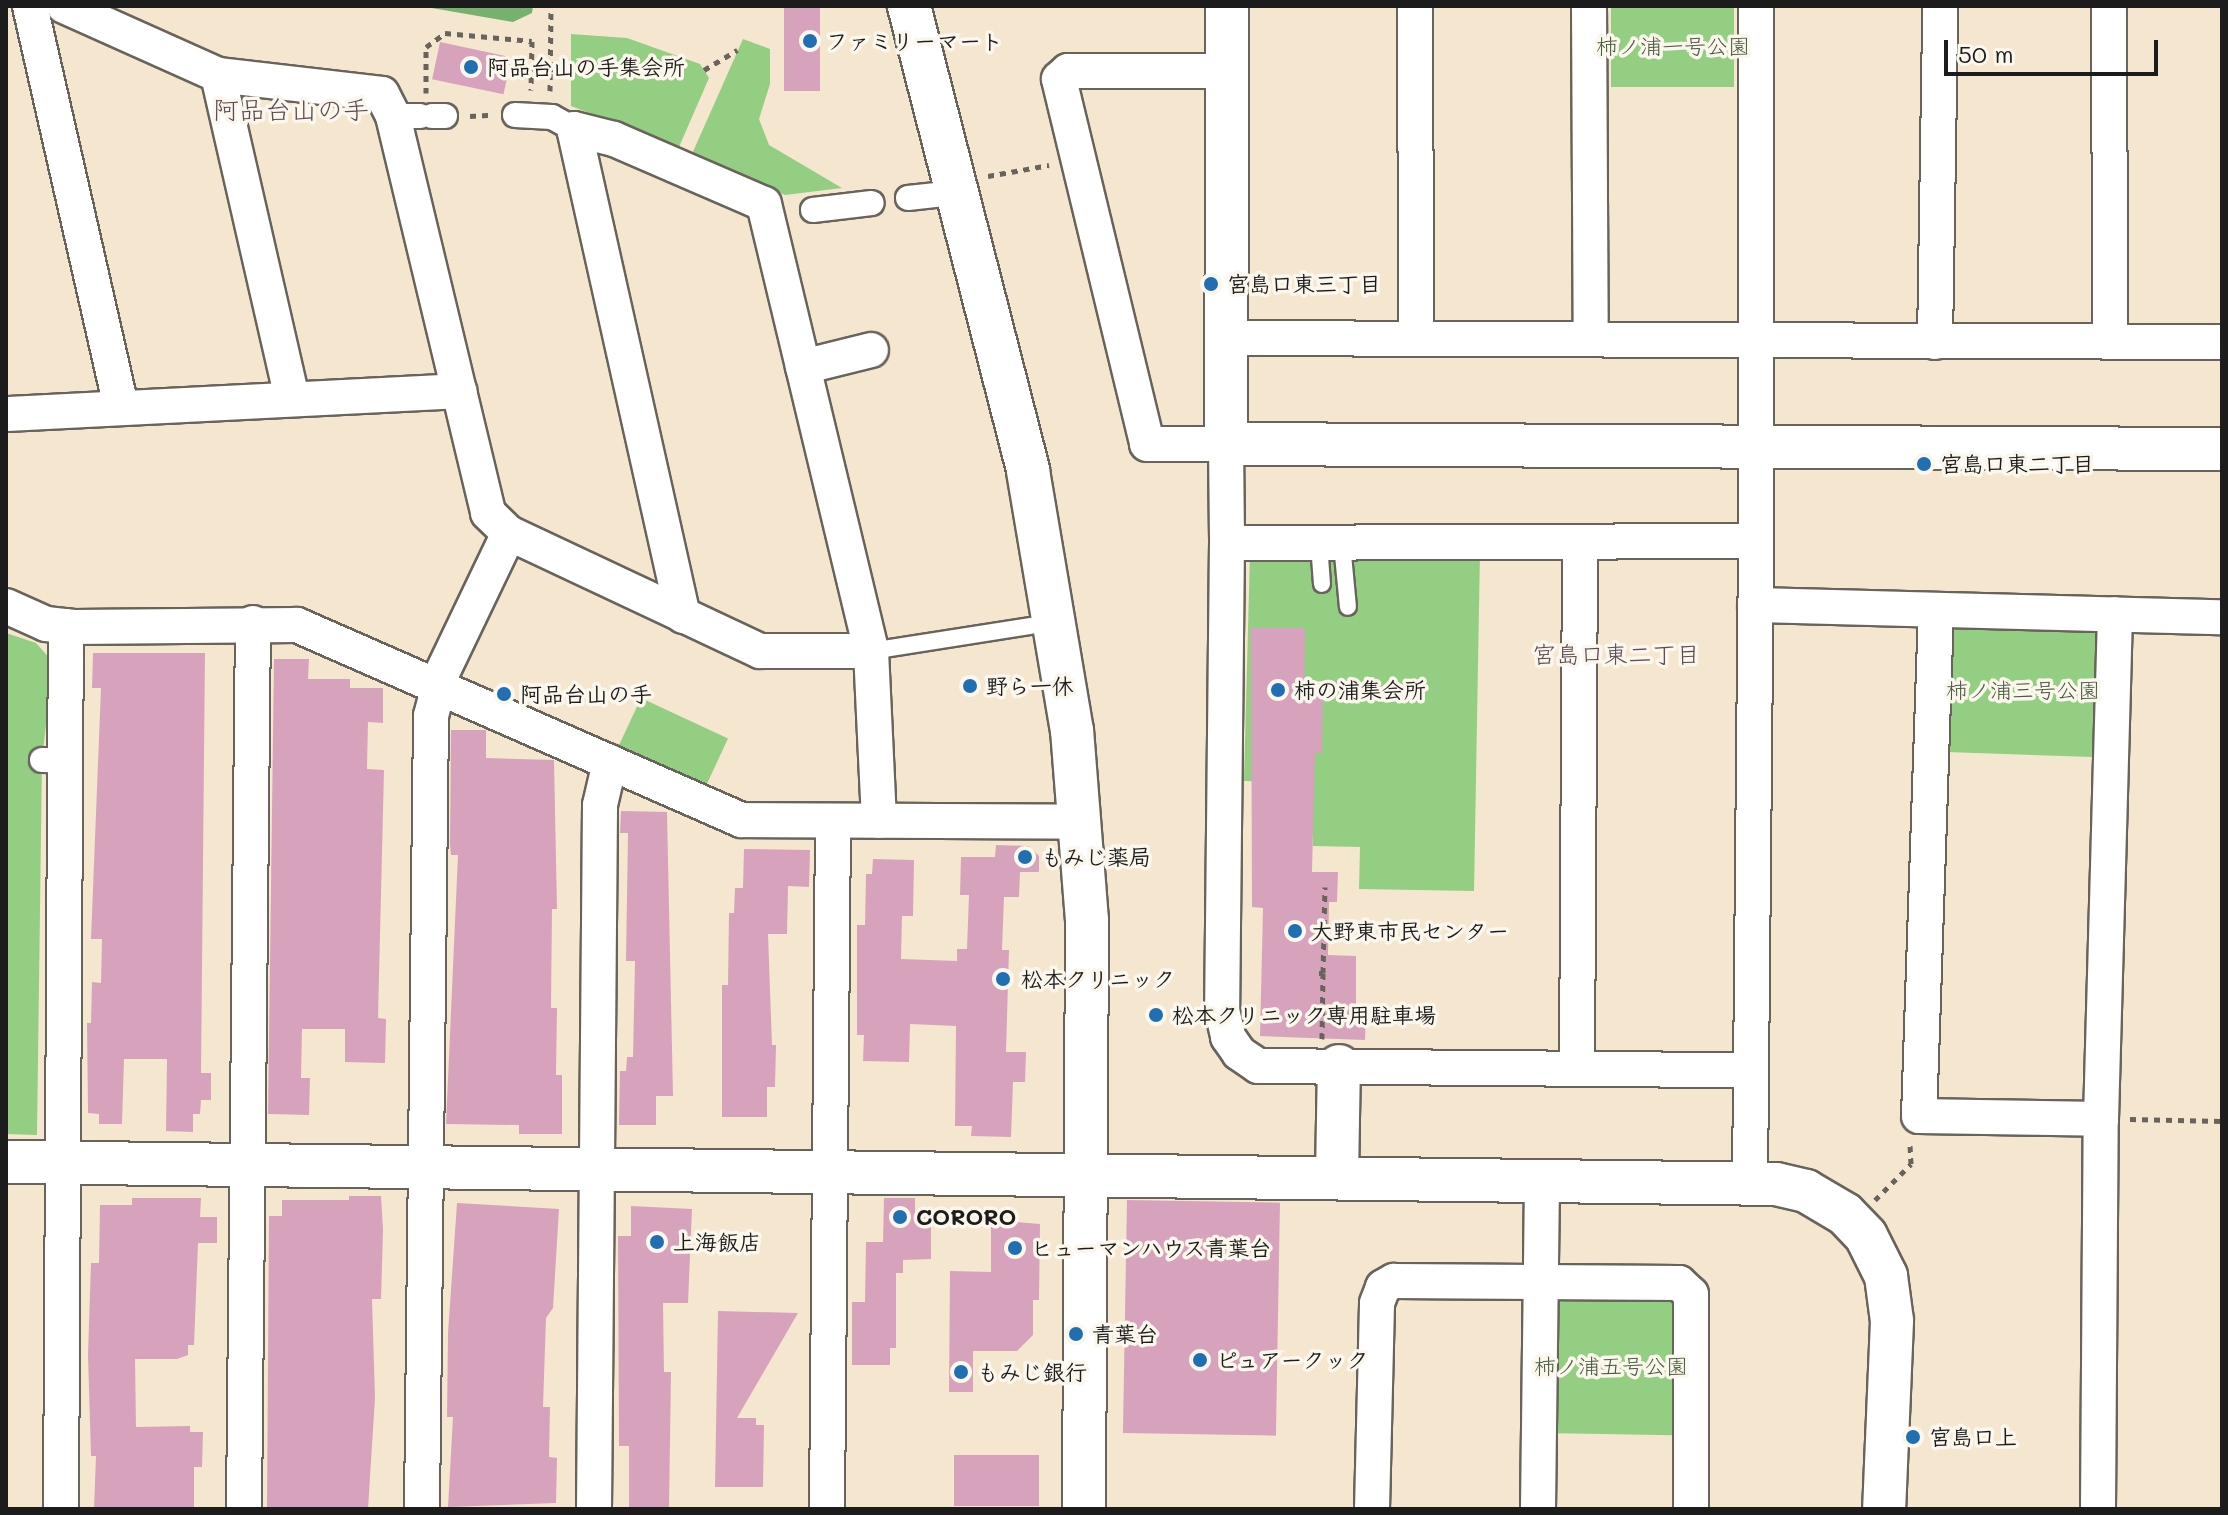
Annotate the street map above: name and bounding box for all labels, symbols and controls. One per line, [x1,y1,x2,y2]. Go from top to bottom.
scale bar [1948,24,2162,74]
place label: ファミリーマート [826,28,1002,54]
marker: ファミリーマート [801,32,819,50]
park label: 柿ノ浦一号公園 [1596,33,1750,59]
text: 50 m [1958,38,2014,69]
place label: 阿品台山の手集会所 [487,54,685,80]
marker: 阿品台山の手集会所 [462,58,480,76]
district label: 阿品台山の手 [213,94,369,126]
place label: 宮島口東三丁目 [1227,271,1381,297]
marker: 宮島口東三丁目 [1202,275,1220,293]
place label: 宮島口東二丁目 [1940,451,2094,477]
marker: 宮島口東二丁目 [1915,455,1933,473]
district label: 宮島口東二丁目 [1532,640,1700,668]
place label: 野ら一休 [986,673,1074,699]
marker: 野ら一休 [961,677,979,695]
place label: 柿の浦集会所 [1294,677,1426,703]
park label: 柿ノ浦三号公園 [1946,677,2100,703]
place label: 阿品台山の手 [520,681,652,707]
marker: 柿の浦集会所 [1269,681,1287,699]
marker: 阿品台山の手 [495,685,513,703]
place label: もみじ薬局 [1041,844,1151,870]
marker: もみじ薬局 [1016,848,1034,866]
place label: 大野東市民センター [1311,918,1509,944]
marker: 大野東市民センター [1286,922,1304,940]
place label: 松本クリニック [1021,966,1175,992]
marker: 松本クリニック [992,968,1014,990]
place label: 松本クリニック専用駐車場 [1172,1002,1436,1028]
marker: 松本クリニック専用駐車場 [1147,1006,1165,1024]
place label: CORORO [916,1204,1016,1230]
marker: CORORO [891,1208,909,1226]
place label: 上海飯店 [673,1229,761,1255]
marker: 上海飯店 [648,1233,666,1251]
place label: ヒューマンハウス青葉台 [1031,1235,1273,1261]
marker: ヒューマンハウス青葉台 [1006,1239,1024,1257]
place label: 青葉台 [1092,1321,1158,1347]
marker: 青葉台 [1067,1325,1085,1343]
place label: ピュアークック [1216,1347,1369,1373]
marker: ピュアークック [1191,1351,1209,1369]
park label: 柿ノ浦五号公園 [1534,1353,1688,1379]
place label: もみじ銀行 [977,1359,1087,1385]
marker: もみじ銀行 [952,1363,970,1381]
place label: 宮島口上 [1929,1424,2017,1450]
marker: 宮島口上 [1904,1428,1922,1446]

